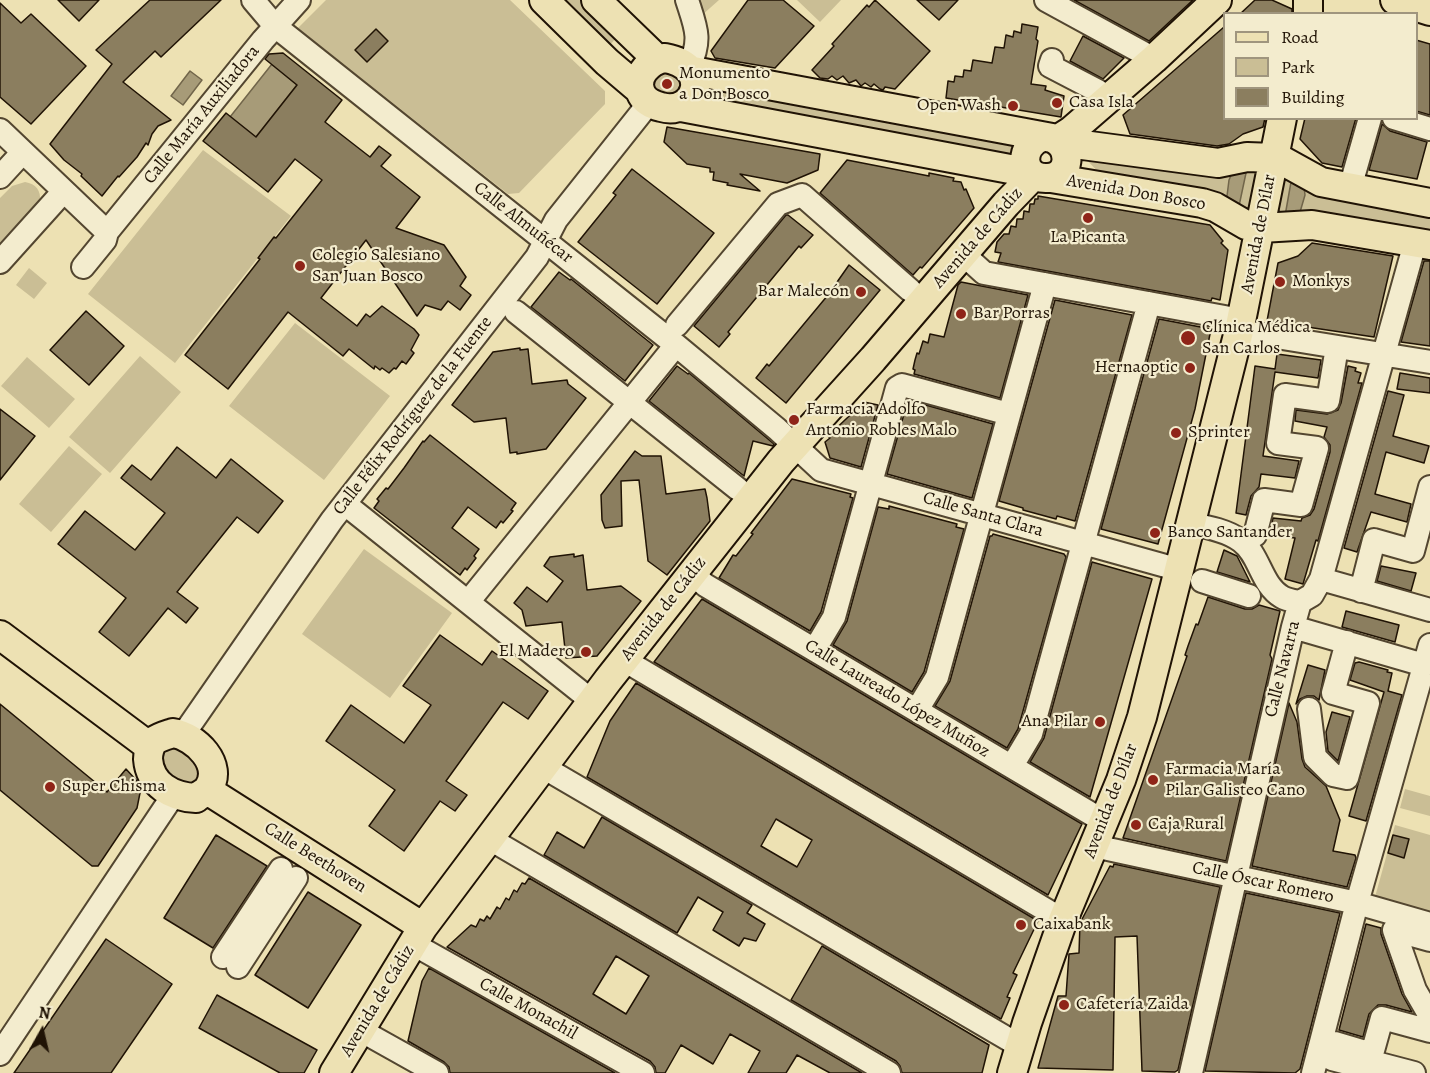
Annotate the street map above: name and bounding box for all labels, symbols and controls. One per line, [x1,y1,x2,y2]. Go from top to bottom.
legend [1223,12,1418,120]
text: Road [1281,25,1318,49]
street label: Calle María Auxiliadora [139,41,265,189]
text: Park [1281,55,1315,79]
place label: Monumento a Don Bosco [679,63,770,106]
marker: Monumento a Don Bosco [660,77,674,91]
text: Building [1281,85,1345,109]
place label: Casa Isla [1069,92,1134,114]
place label: Open Wash [917,95,1001,117]
marker: Casa Isla [1050,96,1064,110]
marker: Open Wash [1006,99,1020,113]
street label: Avenida Don Bosco [1065,170,1207,216]
street label: Avenida de Dílar [1237,172,1281,296]
street label: Calle Almuñécar [469,177,577,269]
street label: Avenida de Cádiz [928,183,1028,293]
marker: La Picanta [1081,211,1095,225]
place label: La Picanta [1050,227,1126,249]
place label: Colegio Salesiano San Juan Bosco [312,245,440,288]
marker: Colegio Salesiano San Juan Bosco [293,259,307,273]
place label: Monkys [1292,271,1350,293]
marker: Monkys [1273,275,1287,289]
place label: Bar Malecón [757,281,849,303]
marker: Bar Malecón [854,285,868,299]
place label: Bar Porras [973,303,1050,325]
marker: Bar Porras [954,307,968,321]
street label: Calle Félix Rodríguez de la Fuente [329,312,497,520]
place label: Clínica Médica San Carlos [1202,317,1311,360]
marker: Clínica Médica San Carlos [1179,329,1197,347]
place label: Hernaoptic [1094,357,1178,379]
marker: Hernaoptic [1183,361,1197,375]
place label: Farmacia Adolfo Antonio Robles Malo [806,399,957,442]
marker: Farmacia Adolfo Antonio Robles Malo [787,413,801,427]
place label: Sprinter [1188,422,1250,444]
marker: Sprinter [1169,426,1183,440]
street label: Calle Santa Clara [920,487,1046,543]
place label: Banco Santander [1167,522,1292,544]
marker: Banco Santander [1148,526,1162,540]
street label: Avenida de Cádiz [617,553,711,665]
street label: Calle Navarra [1261,618,1305,720]
street label: Calle Laureado López Muñoz [801,635,993,763]
place label: El Madero [499,641,574,663]
marker: El Madero [579,645,593,659]
place label: Ana Pilar [1022,711,1088,733]
marker: Ana Pilar [1093,715,1107,729]
street label: Avenida de Dílar [1079,741,1143,861]
place label: Farmacia María Pilar Galisteo Cano [1165,759,1305,802]
marker: Farmacia María Pilar Galisteo Cano [1146,773,1160,787]
place label: Super Chisma [62,776,166,798]
marker: Super Chisma [43,780,57,794]
place label: Caja Rural [1148,814,1224,836]
street label: Calle Beethoven [260,818,370,898]
marker: Caja Rural [1129,818,1143,832]
street label: Calle Óscar Romero [1190,857,1336,909]
place label: Caixabank [1033,914,1111,936]
marker: Caixabank [1014,918,1028,932]
street label: Avenida de Cádiz [336,941,420,1061]
street label: Calle Monachil [475,973,581,1045]
place label: Cafetería Zaida [1076,994,1189,1016]
marker: Cafetería Zaida [1057,998,1071,1012]
north arrow [12,1001,72,1061]
text: N [37,1001,52,1025]

